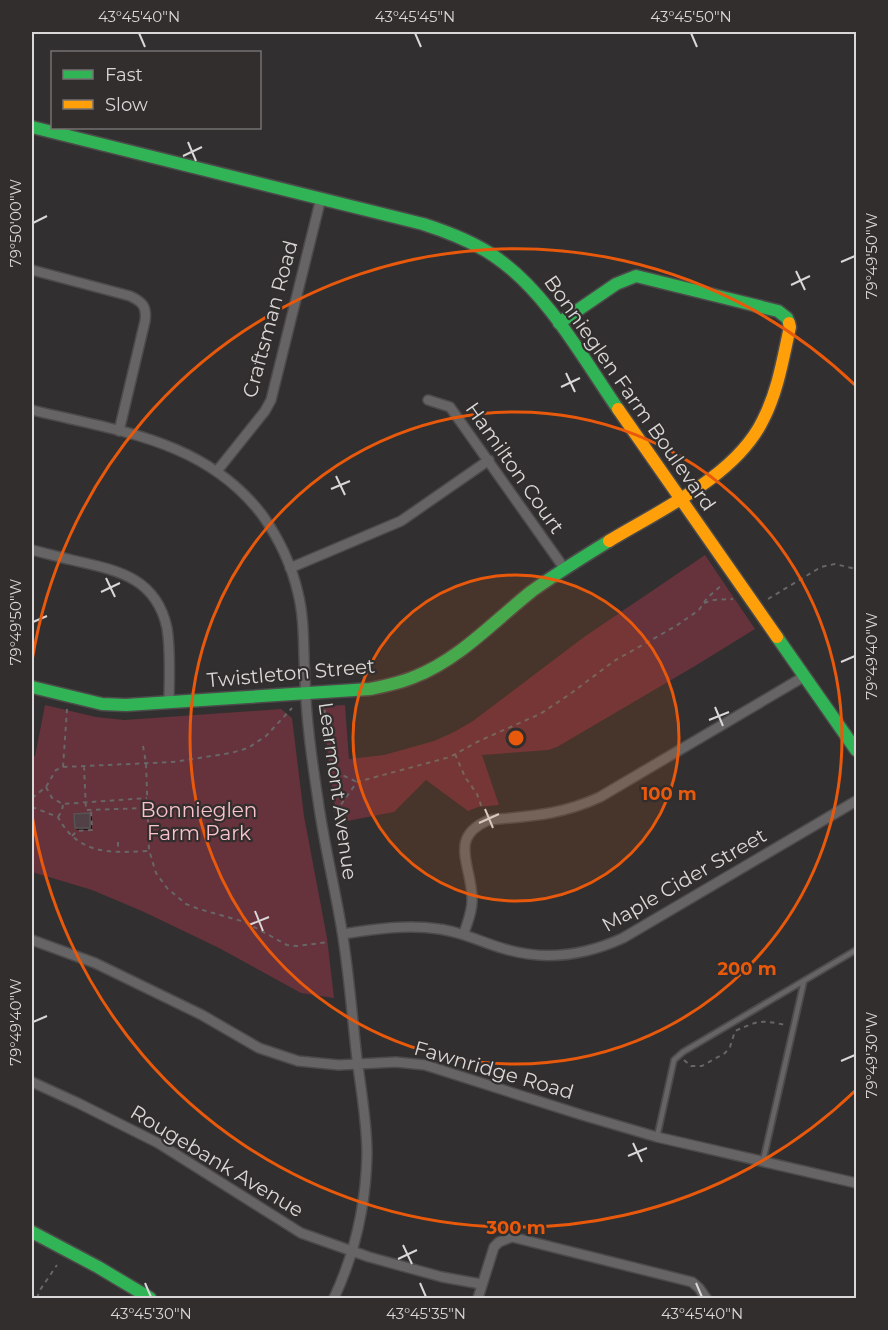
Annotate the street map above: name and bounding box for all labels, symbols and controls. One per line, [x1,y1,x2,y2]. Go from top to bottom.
text: 43°45'40"N [98,7,180,26]
text: 43°45'45"N [375,7,455,26]
text: 43°45'50"N [650,7,732,26]
legend [51,51,261,129]
text: Fast [105,64,143,86]
text: Slow [105,94,148,116]
text: 79°50'00"W [6,179,25,267]
text: 79°49'50"W [862,212,881,299]
street label: Craftsman Road [237,238,303,400]
street label: Bonnieglen Farm Boulevard [539,270,721,516]
street label: Hamilton Court [461,398,569,538]
text: 79°49'50"W [6,578,25,665]
text: 79°49'40"W [862,612,881,700]
street label: Twistleton Street [206,654,376,692]
street label: Learmont Avenue [314,701,362,881]
centre of rings [506,728,526,748]
text: 100 m [641,783,697,805]
park label: Bonnieglen Farm Park [141,798,257,845]
street label: Maple Cider Street [597,823,771,937]
text: 200 m [717,958,777,980]
text: 79°49'40"W [6,978,25,1066]
text: 79°49'30"W [862,1011,881,1098]
street label: Fawnridge Road [411,1036,577,1104]
street label: Rougebank Avenue [126,1100,308,1222]
text: 300 m [485,1217,546,1239]
text: 43°45'30"N [110,1304,192,1323]
text: 43°45'35"N [386,1304,466,1323]
text: 43°45'40"N [661,1304,743,1323]

